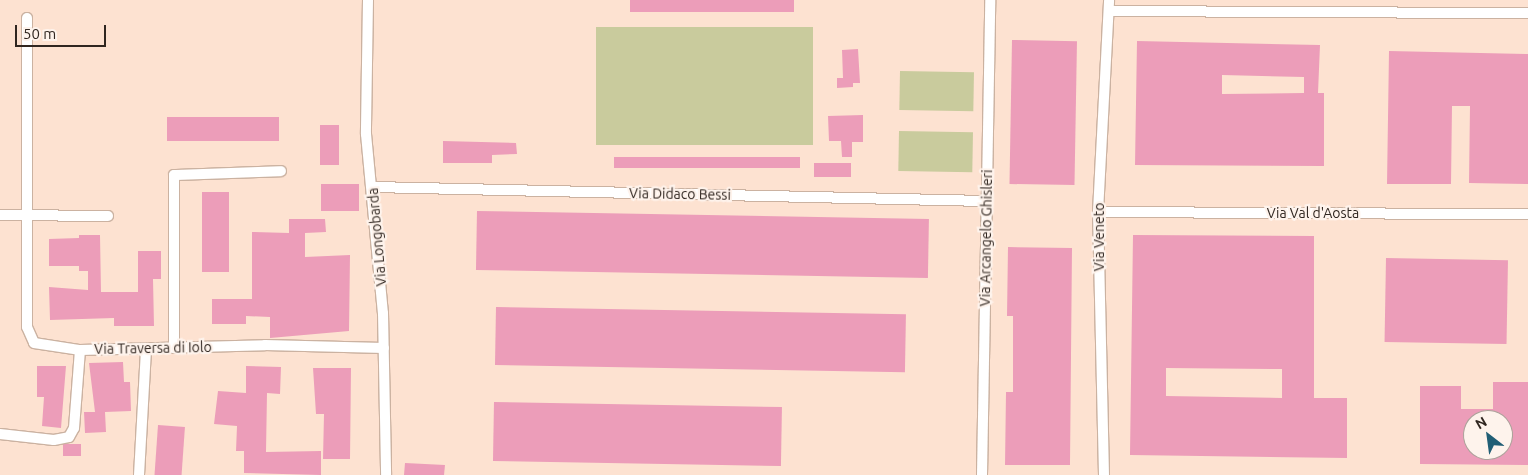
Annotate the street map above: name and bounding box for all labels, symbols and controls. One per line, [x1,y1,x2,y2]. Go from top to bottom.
scale bar [18,15,109,47]
text: 50 m [23,25,56,42]
street label: Via Arcangelo Ghisleri [976,169,996,307]
street label: Via Didaco Bessi [629,185,731,203]
street label: Via Longobarda [364,187,390,287]
street label: Via Veneto [1091,203,1107,271]
street label: Via Val d'Aosta [1267,205,1359,221]
street label: Via Traversa di Iolo [94,339,212,357]
north arrow [1463,410,1513,460]
text: N [1472,413,1490,432]

